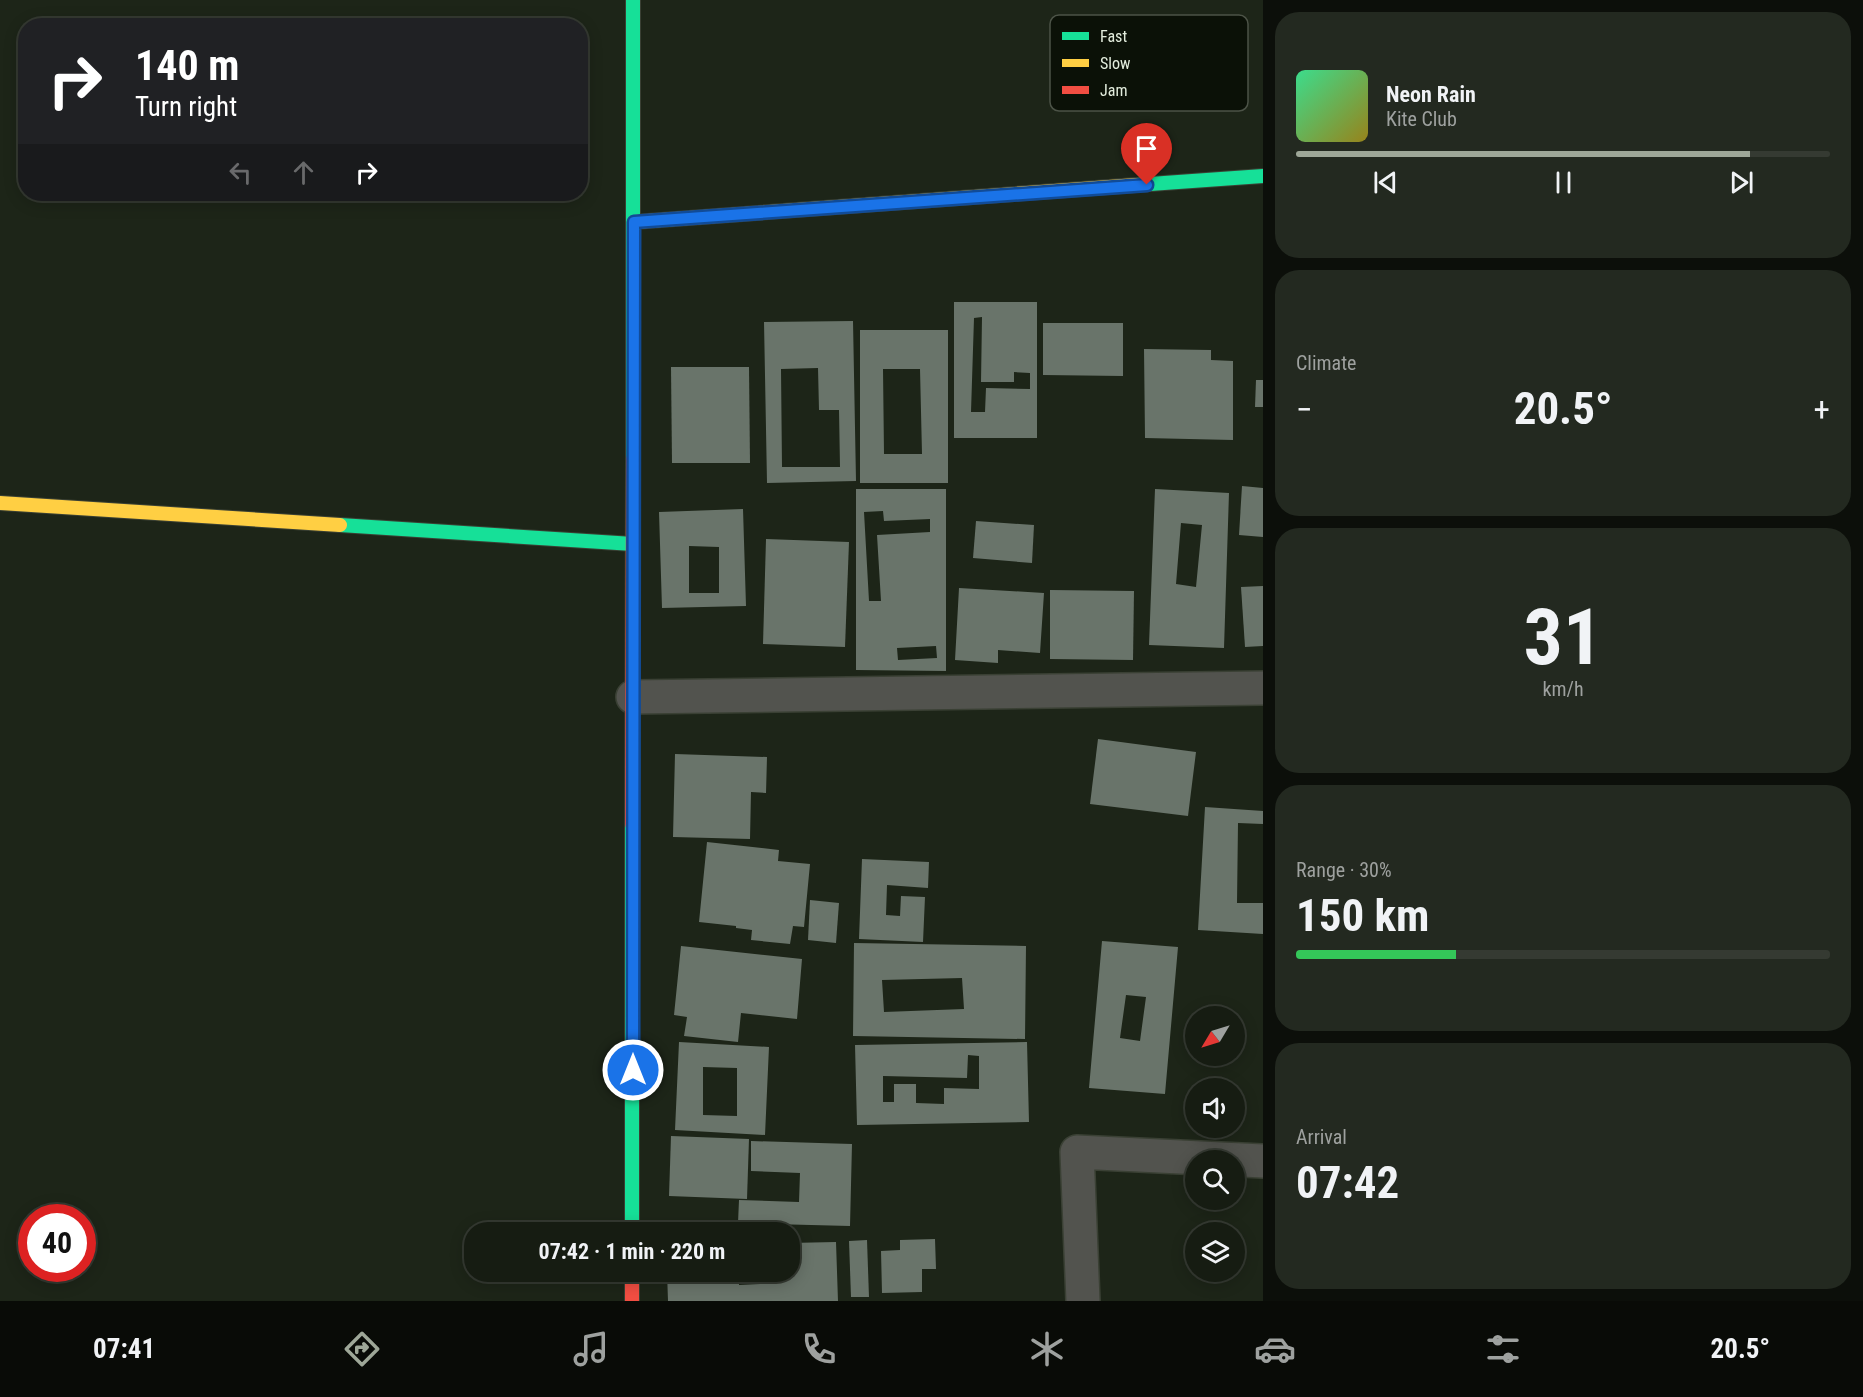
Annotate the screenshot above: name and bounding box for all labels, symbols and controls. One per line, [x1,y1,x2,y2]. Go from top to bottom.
legend [1050,15,1248,111]
text: Fast [1100,27,1127,46]
text: 140 m [135,41,240,90]
icon: right [36,42,114,120]
text: Slow [1100,54,1130,73]
text: Jam [1100,81,1127,100]
text: Neon Rain [1386,82,1476,107]
text: Turn right [135,91,237,123]
text: Kite Club [1386,107,1457,131]
pin [1121,123,1172,185]
icon: arrive [1130,132,1163,165]
icon: left [224,156,257,189]
icon: ahead [287,156,320,189]
icon: right [350,156,383,189]
icon: previous [1369,166,1402,199]
icon: pause [1547,166,1580,199]
icon: next [1725,166,1758,199]
text: Climate [1296,351,1356,375]
text: 20.5° [1514,382,1612,435]
text: − [1296,390,1313,429]
text: + [1814,390,1830,429]
text: 31 [1524,592,1602,683]
text: km/h [1542,677,1584,701]
text: Range · 30% [1296,858,1392,882]
text: 150 km [1296,889,1429,942]
north arrow [1185,1006,1245,1066]
map controls [1185,1006,1245,1282]
position arrow [601,1038,665,1102]
button: sound [1185,1078,1245,1138]
text: Arrival [1296,1125,1347,1149]
button: search [1185,1150,1245,1210]
text: 07:42 [1296,1156,1399,1209]
speed limit sign: 40 [18,1204,96,1282]
button: layers [1185,1222,1245,1282]
text: 07:42 · 1 min · 220 m [539,1239,725,1264]
icon: directions [341,1328,383,1370]
icon: music [570,1328,612,1370]
icon: phone [798,1328,840,1370]
icon: climate [1026,1328,1068,1370]
icon: car [1254,1328,1296,1370]
icon: filters [1482,1328,1524,1370]
text: 07:41 [93,1333,155,1365]
text: 20.5° [1711,1333,1770,1365]

